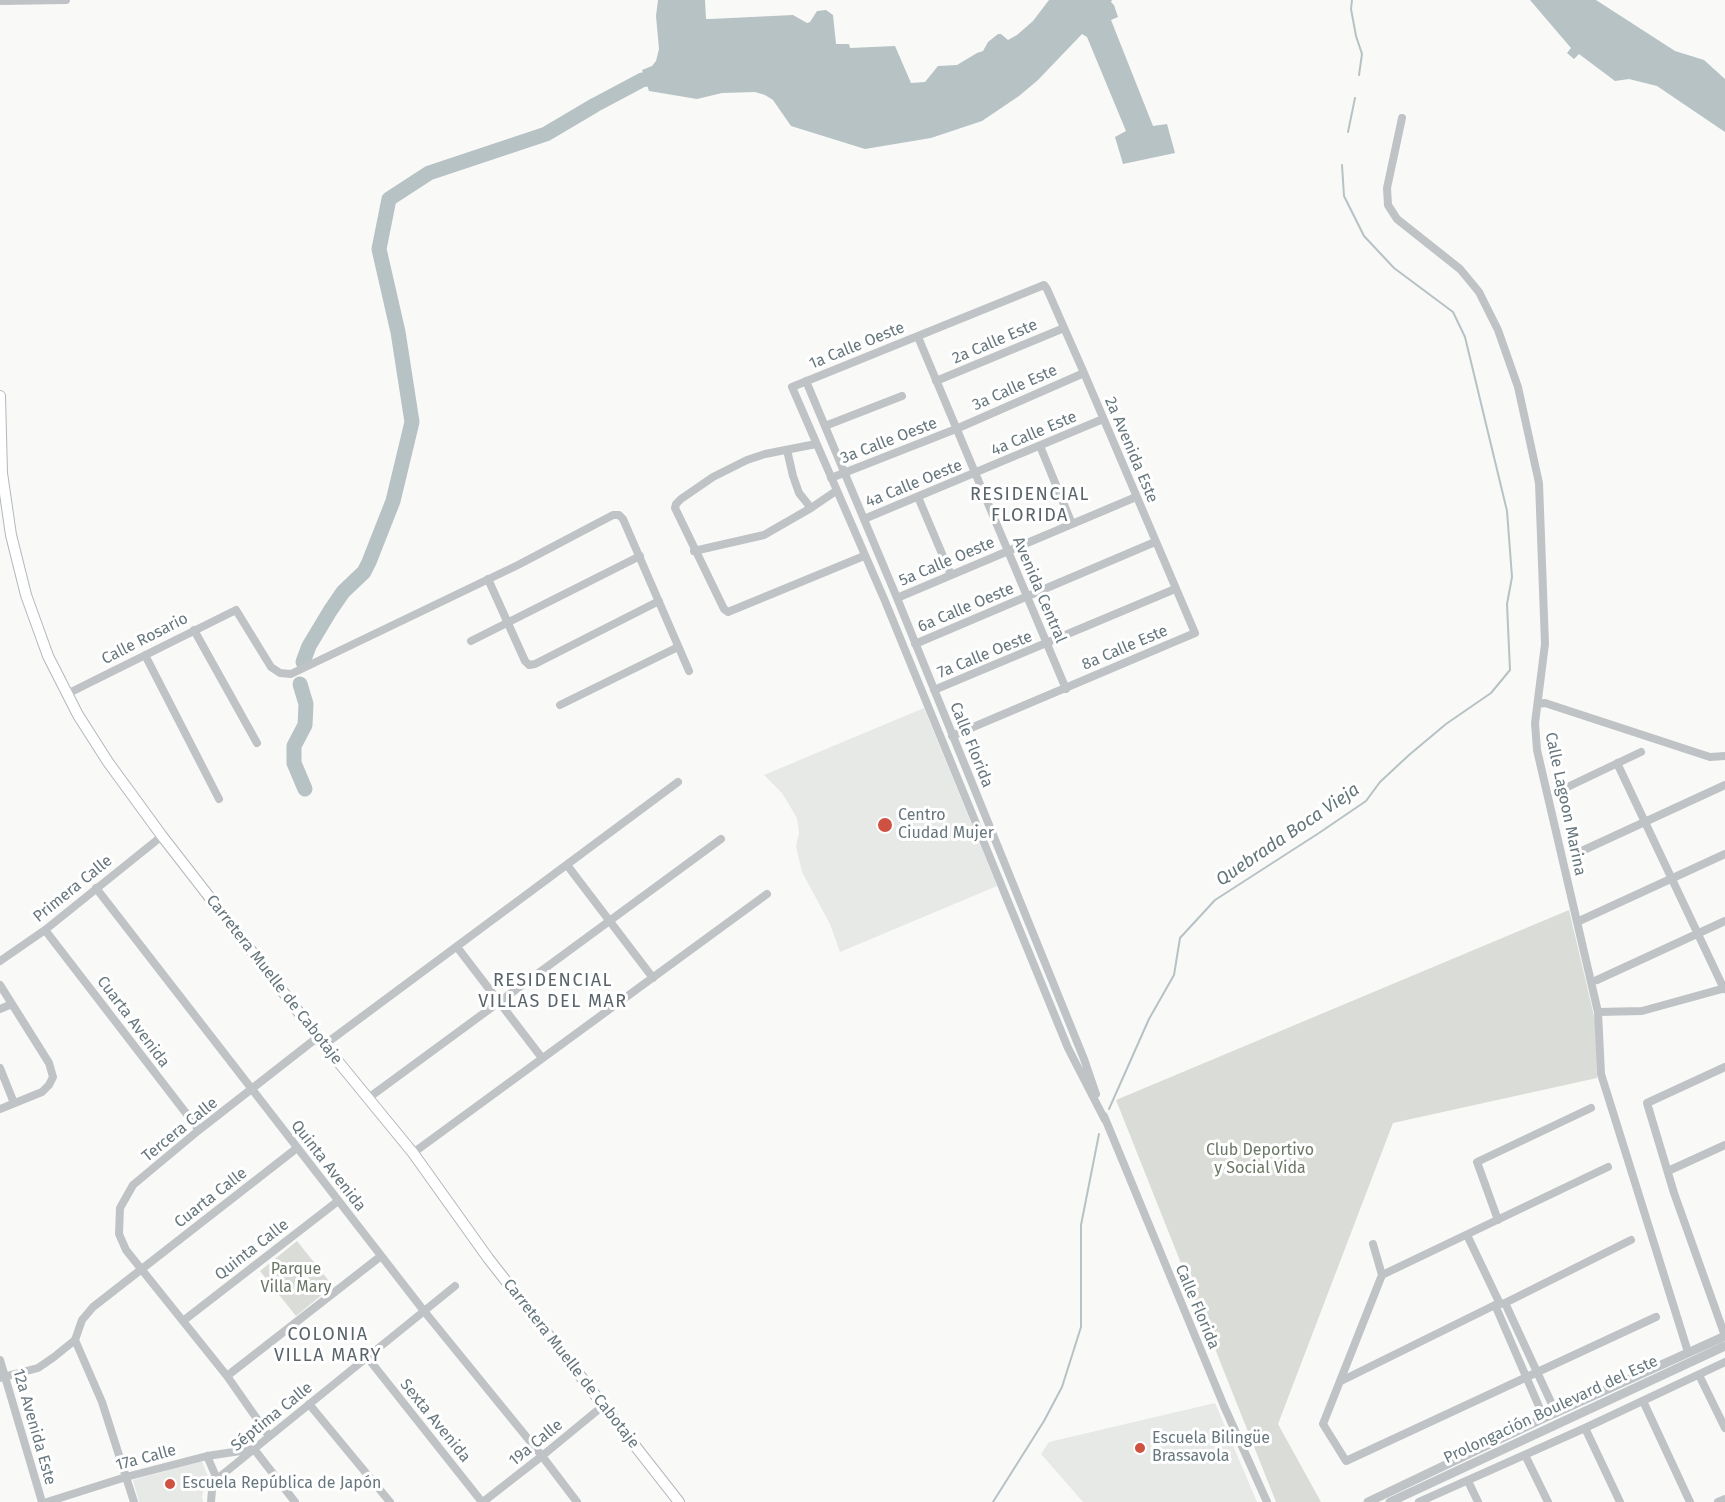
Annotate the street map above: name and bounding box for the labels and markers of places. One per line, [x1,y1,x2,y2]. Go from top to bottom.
place label: Centro Ciudad Mujer [898,806,994,844]
marker: Centro Ciudad Mujer [876,816,894,834]
place label: Escuela Bilingüe Brassavola [1152,1429,1270,1467]
marker: Escuela Bilingüe Brassavola [1133,1441,1147,1455]
place label: Escuela República de Japón [182,1474,381,1494]
marker: Escuela República de Japón [163,1477,177,1491]

